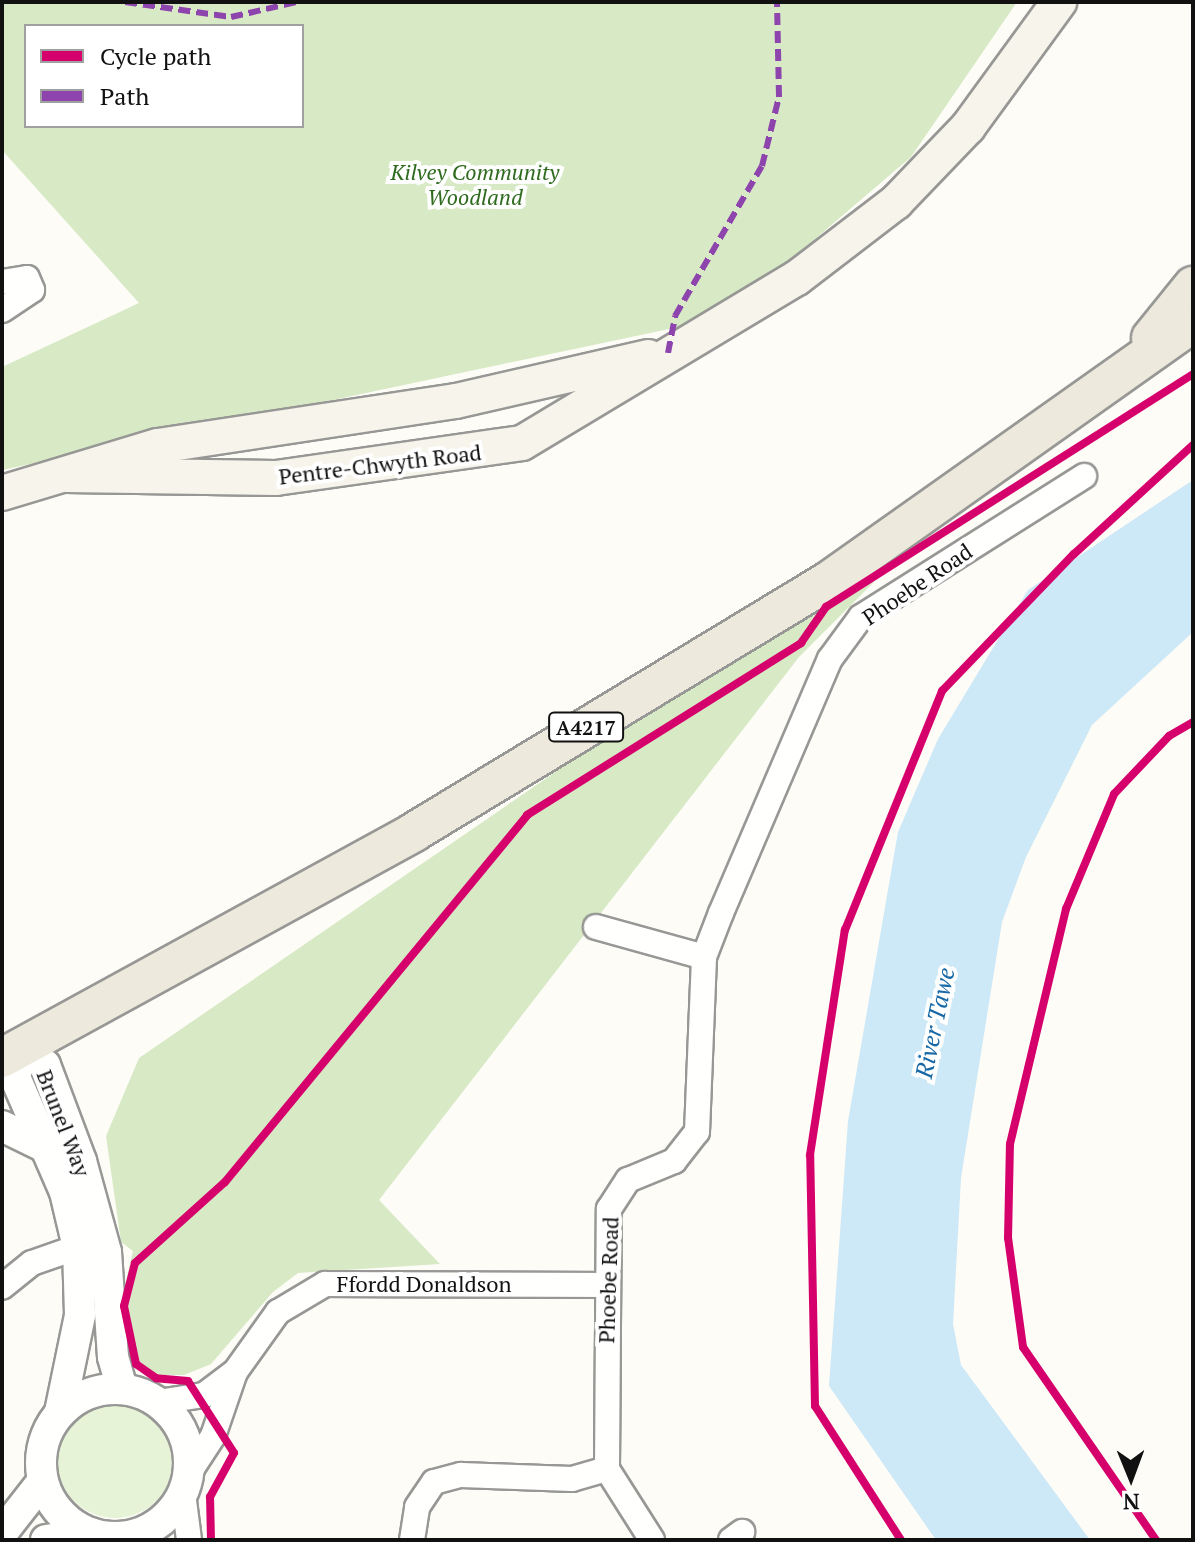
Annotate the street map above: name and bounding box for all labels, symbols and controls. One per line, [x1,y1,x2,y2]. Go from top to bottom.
legend [24,24,304,128]
text: Cycle path [100,40,211,72]
text: Path [100,80,149,112]
park label: Kilvey Community Woodland [391,158,559,210]
street label: Pentre-Chwyth Road [277,438,483,490]
street label: Phoebe Road [857,538,977,630]
road number: A4217 [548,711,624,743]
water label: River Tawe [909,965,961,1081]
street label: Brunel Way [32,1066,96,1180]
street label: Phoebe Road [593,1216,623,1344]
street label: Ffordd Donaldson [337,1271,511,1297]
north arrow [1091,1438,1171,1518]
text: N [1123,1488,1140,1517]

